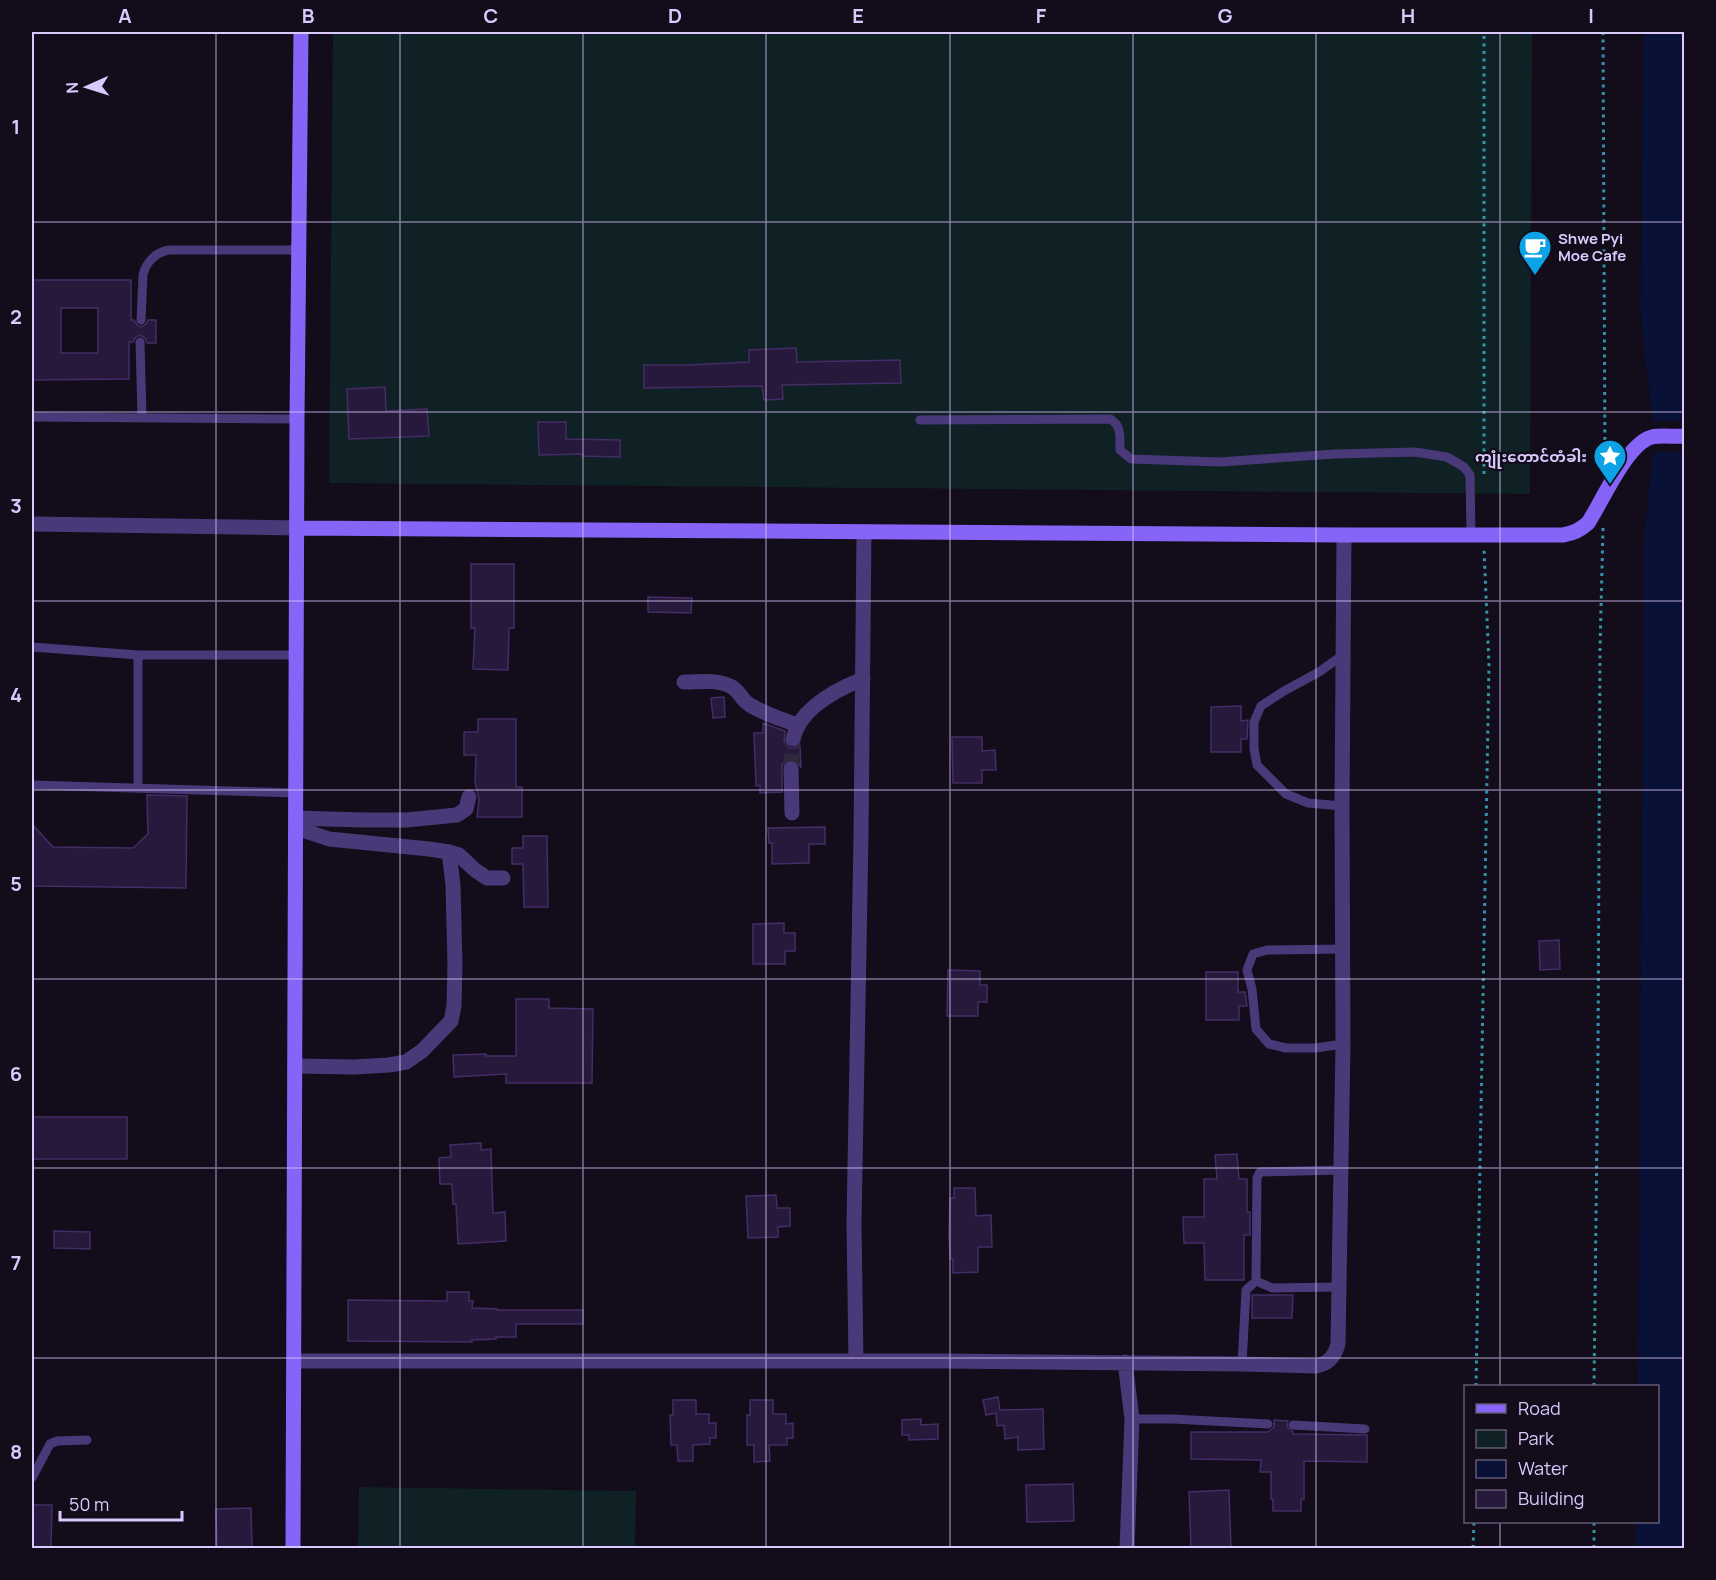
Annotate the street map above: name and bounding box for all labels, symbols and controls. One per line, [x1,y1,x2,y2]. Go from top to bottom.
text: A [118,2,132,29]
text: B [302,2,315,29]
text: C [484,2,498,29]
text: D [668,2,682,29]
text: E [852,2,864,29]
text: F [1036,2,1047,29]
text: G [1218,2,1233,29]
text: H [1401,2,1415,29]
text: I [1588,2,1594,29]
north arrow [57,57,117,117]
text: N [61,81,83,94]
text: 1 [12,113,20,140]
place label: Shwe Pyi Moe Cafe [1558,228,1626,266]
cafe icon: Shwe Pyi Moe Cafe [1517,229,1553,276]
text: 2 [10,303,22,330]
place icon: ကျုံးတောင်တံခါး [1592,438,1628,485]
place label: ကျုံးတောင်တံခါး [1475,446,1587,469]
text: 3 [10,492,22,519]
text: 4 [10,681,22,708]
text: 5 [10,870,22,897]
text: 6 [10,1060,22,1087]
text: 7 [11,1249,21,1276]
legend [1464,1385,1659,1523]
text: Road [1518,1396,1561,1420]
text: Park [1518,1426,1555,1450]
text: 8 [10,1438,22,1465]
text: Water [1518,1456,1568,1480]
scale bar [60,1484,182,1522]
text: Building [1518,1486,1584,1510]
text: 50 m [69,1492,109,1516]

